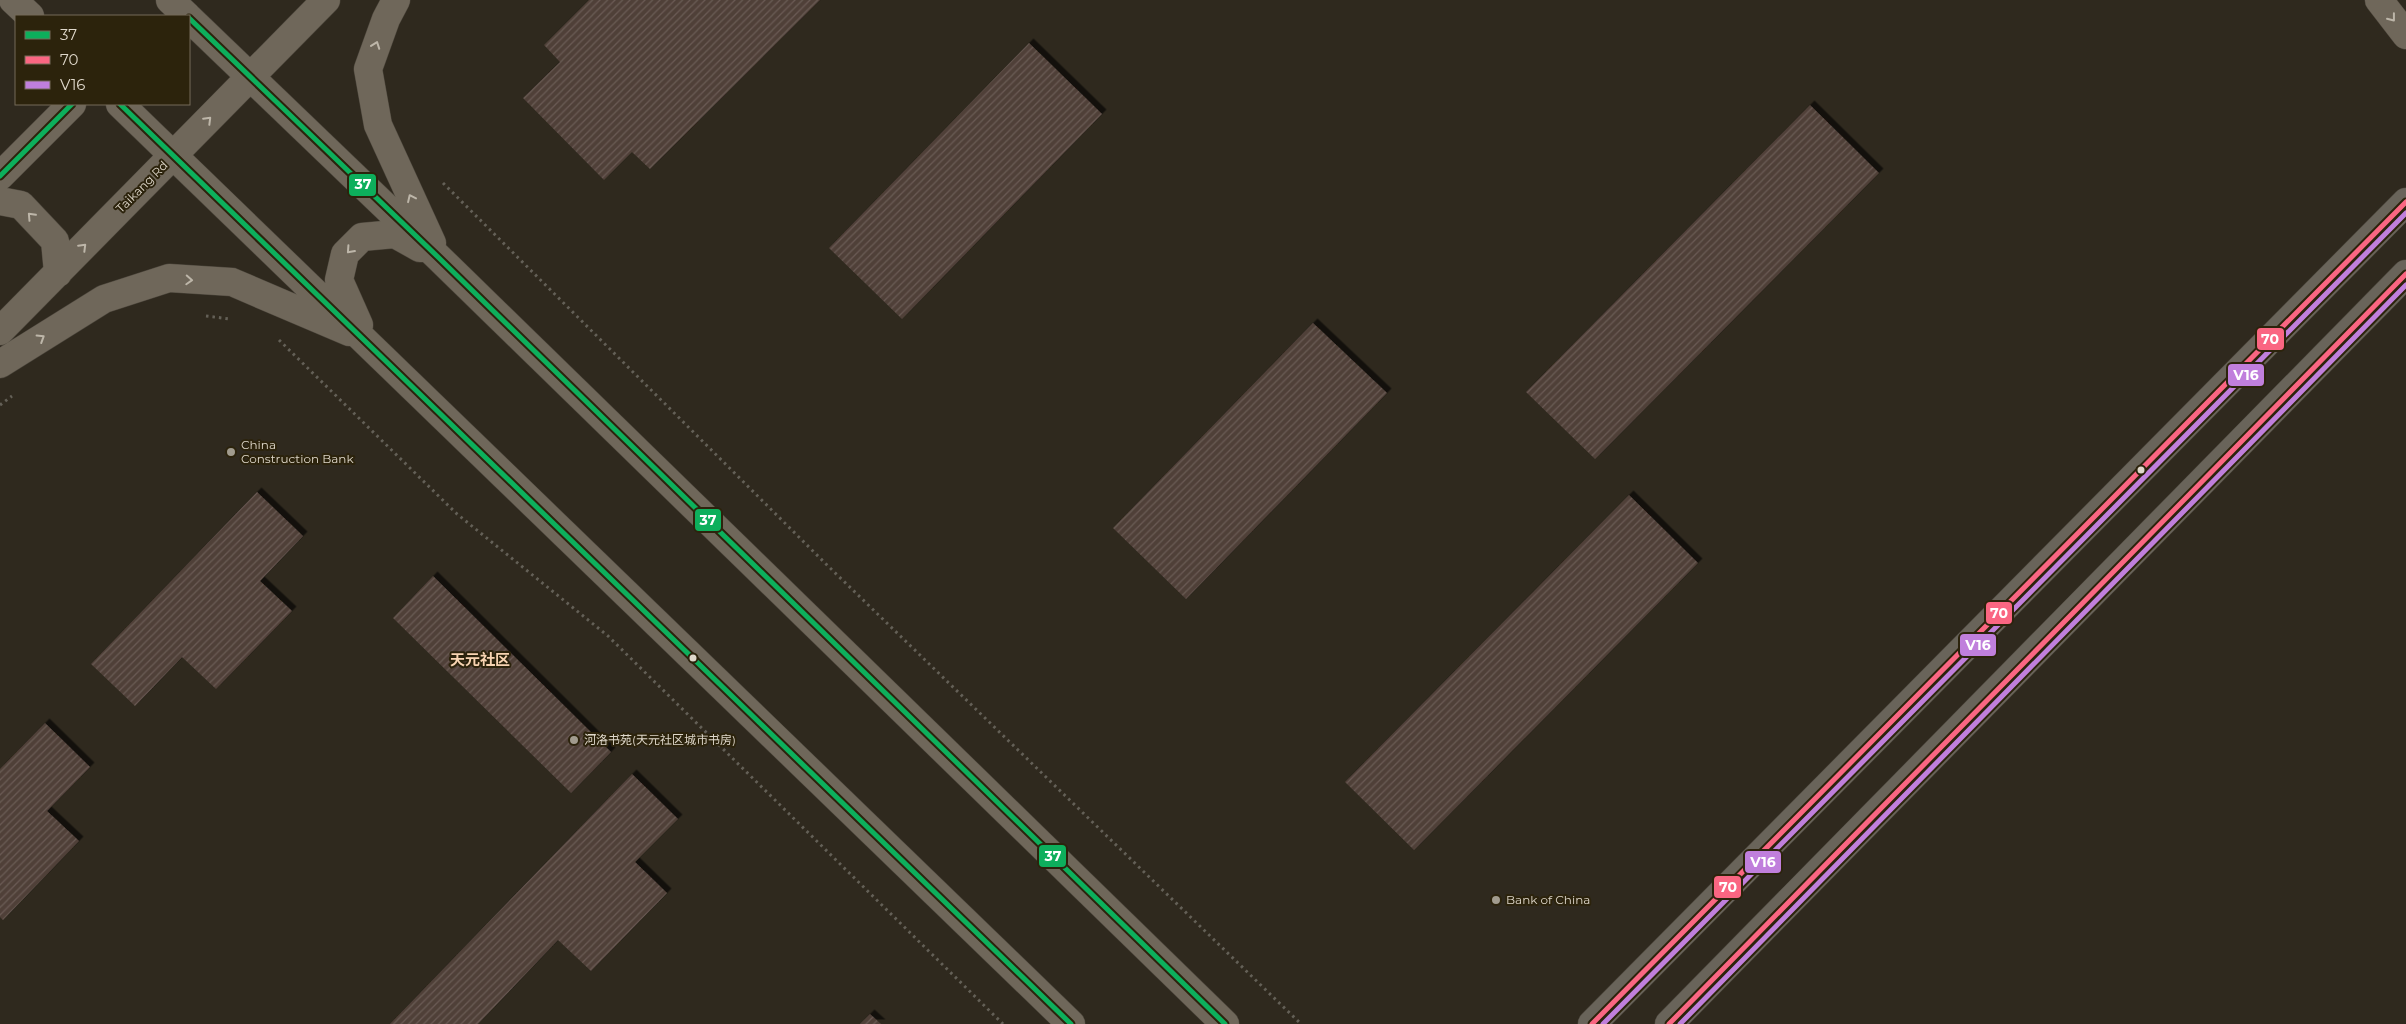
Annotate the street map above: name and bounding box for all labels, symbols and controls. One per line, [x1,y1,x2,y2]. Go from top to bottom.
one-way arrow [2387,12,2395,21]
legend [15,15,190,105]
text: 37 [60,25,77,44]
one-way arrow [370,42,380,50]
text: 70 [60,50,79,69]
text: V16 [60,75,85,94]
one-way arrow [203,117,212,126]
street label: Taikang Rd [113,158,171,216]
line badge: 37 [348,173,377,197]
text: 37 [354,175,372,193]
one-way arrow [407,194,418,203]
one-way arrow [28,213,37,222]
one-way arrow [77,243,86,252]
one-way arrow [347,244,356,253]
one-way arrow [185,274,193,285]
line badge: 70 [2256,327,2285,351]
text: 70 [2261,330,2279,348]
one-way arrow [36,335,45,345]
line badge: V16 [2227,363,2265,387]
text: V16 [2232,366,2259,384]
place label: China Construction Bank [241,437,354,466]
marker: China Construction Bank [225,446,237,458]
unlabelled marker [2136,465,2146,475]
line badge: 37 [694,508,722,532]
text: 37 [699,511,717,529]
line badge: 70 [1985,601,2013,625]
text: 70 [1990,604,2008,622]
line badge: V16 [1959,633,1997,657]
text: V16 [1964,636,1991,654]
district label: 天元社区 [450,650,510,669]
unlabelled marker [688,653,698,663]
place label: 河洛书苑(天元社区城市书房) [584,732,736,747]
marker: 河洛书苑(天元社区城市书房) [568,734,580,746]
line badge: 37 [1038,844,1067,868]
text: 37 [1044,847,1062,865]
line badge: V16 [1744,850,1782,874]
text: V16 [1749,853,1776,871]
line badge: 70 [1713,875,1742,899]
text: 70 [1719,878,1737,896]
place label: Bank of China [1506,892,1590,907]
marker: Bank of China [1490,894,1502,906]

